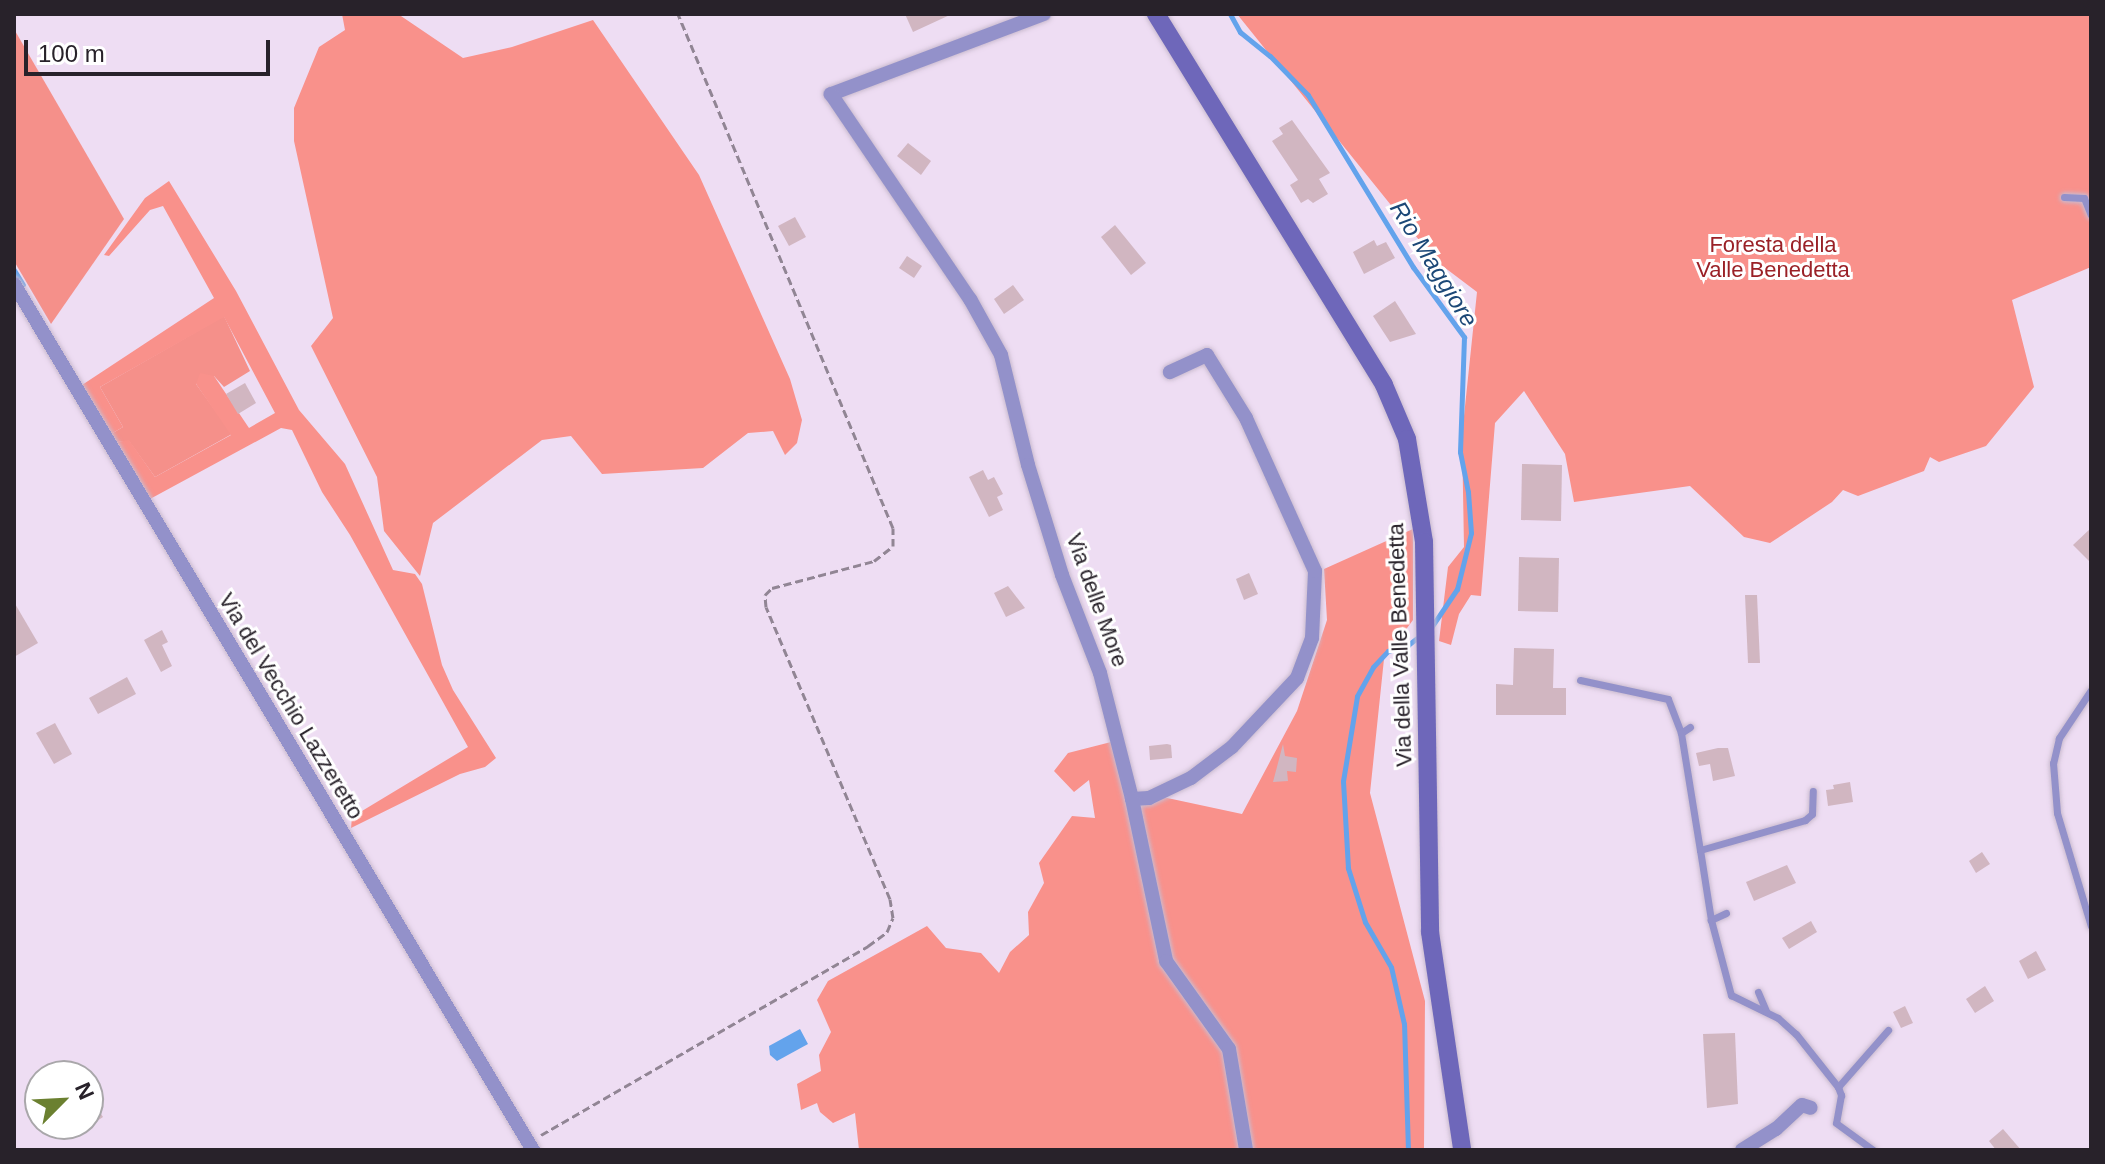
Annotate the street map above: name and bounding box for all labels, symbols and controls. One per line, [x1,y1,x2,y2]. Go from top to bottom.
scale bar [28,24,274,74]
text: 100 m [38,40,105,67]
water label: Rio Maggiore [1384,196,1484,332]
park label: Foresta della Valle Benedetta [1696,231,1850,282]
street label: Via della Valle Benedetta [1383,523,1417,767]
street label: Via delle More [1061,530,1133,670]
street label: Via del Vecchio Lazzeretto [213,588,369,824]
north arrow [24,1060,104,1140]
text: N [70,1078,99,1103]

